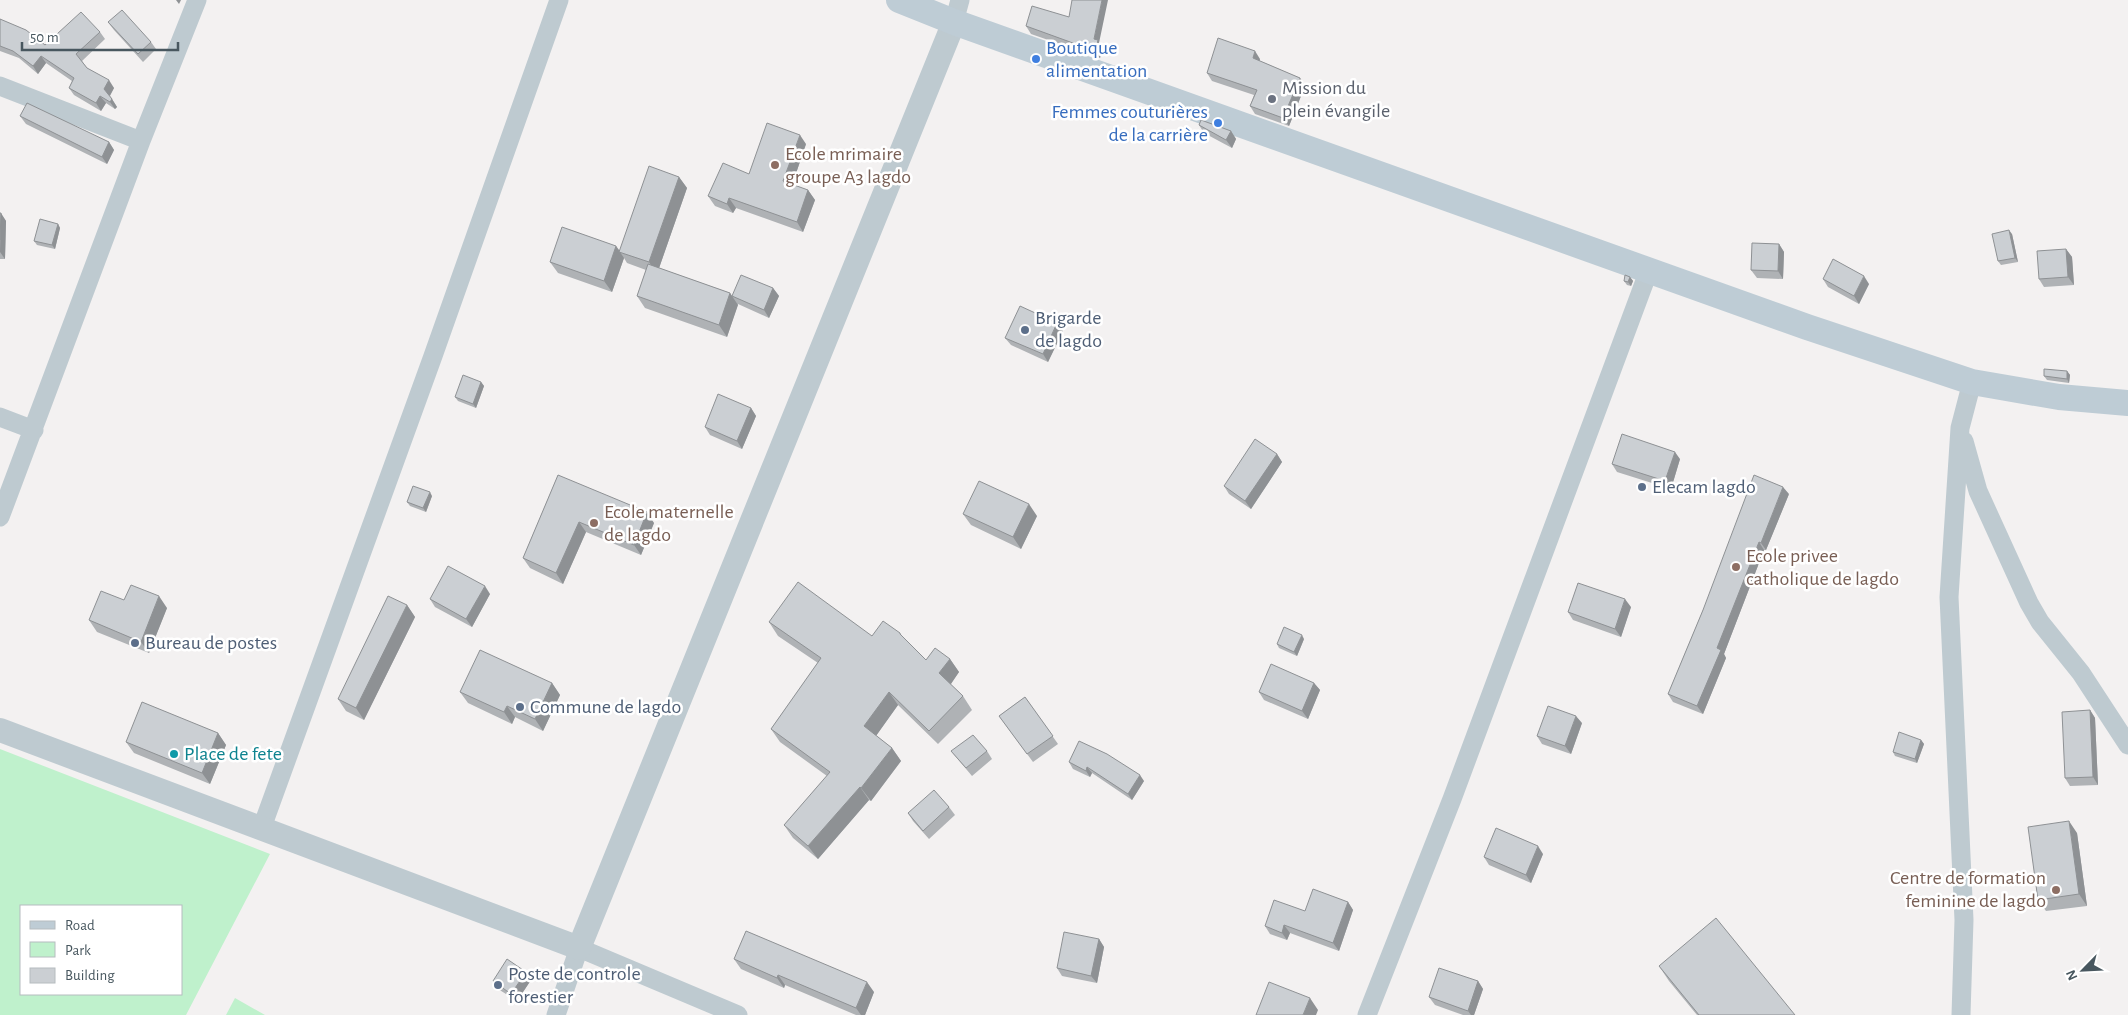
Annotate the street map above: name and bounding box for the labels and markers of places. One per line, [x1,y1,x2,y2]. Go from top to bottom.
place label: Boutique alimentation [1046,38,1147,81]
marker: Boutique alimentation [1030,53,1042,65]
place label: Mission du plein évangile [1282,78,1390,121]
marker: Mission du plein évangile [1266,93,1278,105]
place label: Femmes couturières de la carrière [1051,102,1208,145]
marker: Femmes couturières de la carrière [1212,117,1224,129]
place label: Ecole mrimaire groupe A3 lagdo [785,144,911,187]
marker: Ecole mrimaire groupe A3 lagdo [769,159,781,171]
place label: Brigarde de lagdo [1035,308,1102,351]
marker: Brigarde de lagdo [1019,324,1031,336]
place label: Elecam lagdo [1652,477,1756,497]
marker: Elecam lagdo [1636,481,1648,493]
place label: Ecole maternelle de lagdo [604,502,734,545]
marker: Ecole maternelle de lagdo [588,517,600,529]
place label: Ecole privee catholique de lagdo [1746,546,1899,589]
marker: Ecole privee catholique de lagdo [1730,561,1742,573]
place label: Bureau de postes [145,633,277,653]
marker: Bureau de postes [129,637,141,649]
place label: Commune de lagdo [530,697,681,717]
marker: Commune de lagdo [514,701,526,713]
place label: Place de fete [184,744,282,764]
marker: Place de fete [168,748,180,760]
place label: Centre de formation feminine de lagdo [1890,868,2046,911]
marker: Centre de formation feminine de lagdo [2050,884,2062,896]
place label: Poste de controle forestier [508,964,641,1007]
marker: Poste de controle forestier [492,979,504,991]

